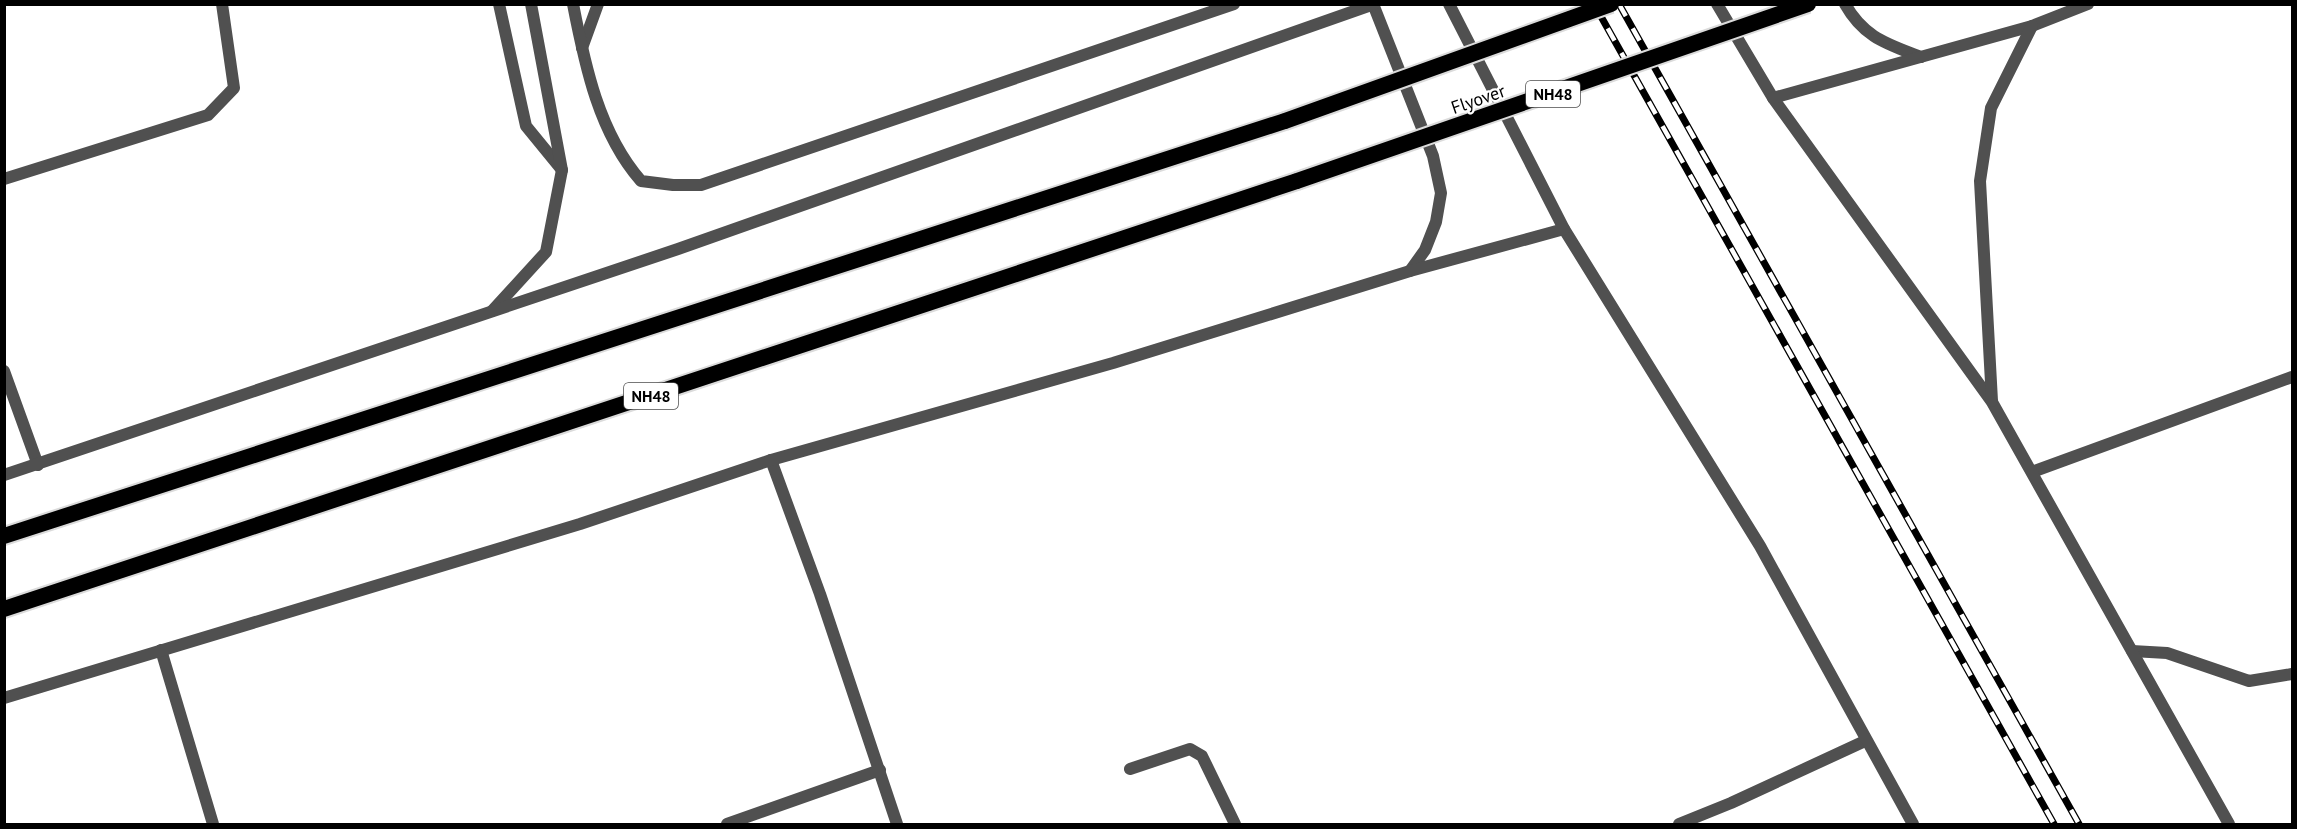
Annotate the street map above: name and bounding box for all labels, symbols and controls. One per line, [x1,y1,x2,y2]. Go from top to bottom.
street label: Flyover [1448,79,1508,119]
road number: NH48 [1526,81,1580,107]
road number: NH48 [624,383,678,409]

